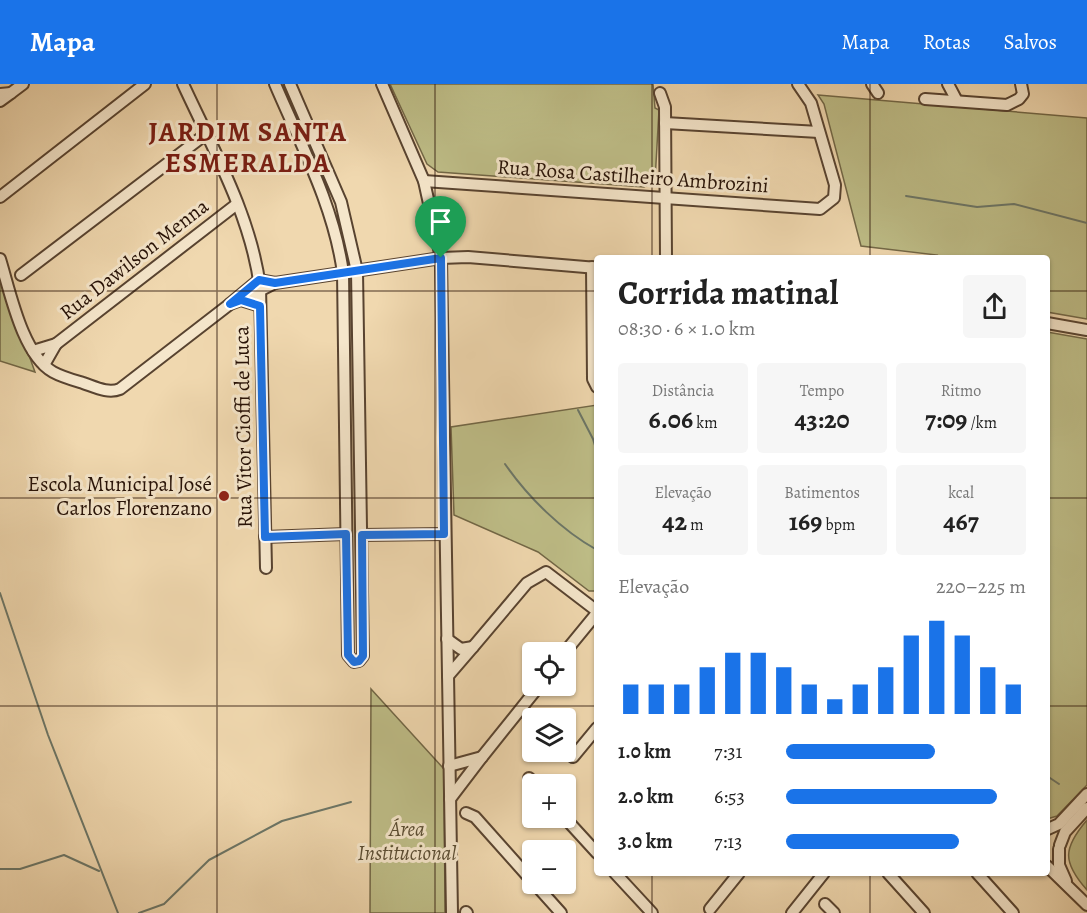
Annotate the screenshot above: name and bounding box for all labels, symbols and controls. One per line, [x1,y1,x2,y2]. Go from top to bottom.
text: Mapa [30,23,95,61]
text: Mapa [841,28,890,56]
text: Rotas [923,28,970,56]
text: Salvos [1003,28,1057,56]
district label: JARDIM SANTA ESMERALDA [149,114,347,181]
street label: Rua Rosa Castilheiro Ambrozini [496,153,770,199]
street label: Rua Dawilson Menna [54,192,214,326]
pin [415,196,466,258]
icon: arrive [424,205,457,238]
text: Corrida matinal [618,270,838,315]
button: share [963,275,1026,338]
text: 08:30 · 6 × 1.0 km [618,315,755,342]
street label: Rua Vitor Cioffi de Luca [227,325,259,528]
text: Distância [652,380,714,402]
text: Tempo [800,380,844,402]
text: Ritmo [941,380,981,402]
text: 6.06 [649,402,693,437]
text: 43:20 [794,402,850,437]
text: 7:09 [925,402,967,437]
text: km [693,412,717,434]
text: /km [967,412,997,434]
place label: Escola Municipal José Carlos Florenzano [28,470,212,522]
text: Elevação [655,482,711,504]
text: Batimentos [784,482,860,504]
text: kcal [948,482,974,504]
marker: Escola Municipal José Carlos Florenzano [217,489,231,503]
text: 42 [662,504,687,539]
text: 169 [789,504,822,539]
text: 467 [943,504,979,539]
text: m [687,514,704,536]
text: bpm [822,514,855,536]
text: Elevação [618,573,689,600]
text: 220–225 m [936,573,1026,600]
map controls [522,642,576,894]
button: locate [522,642,576,696]
button: layers [522,708,576,762]
text: 1.0 km [618,738,671,765]
text: 7:31 [714,738,742,765]
button: + [522,774,576,828]
text: 2.0 km [618,783,674,810]
text: 6:53 [714,783,745,810]
park label: Área Institucional [358,815,457,867]
text: 3.0 km [618,828,673,855]
text: 7:13 [714,828,742,855]
button: − [522,840,576,894]

